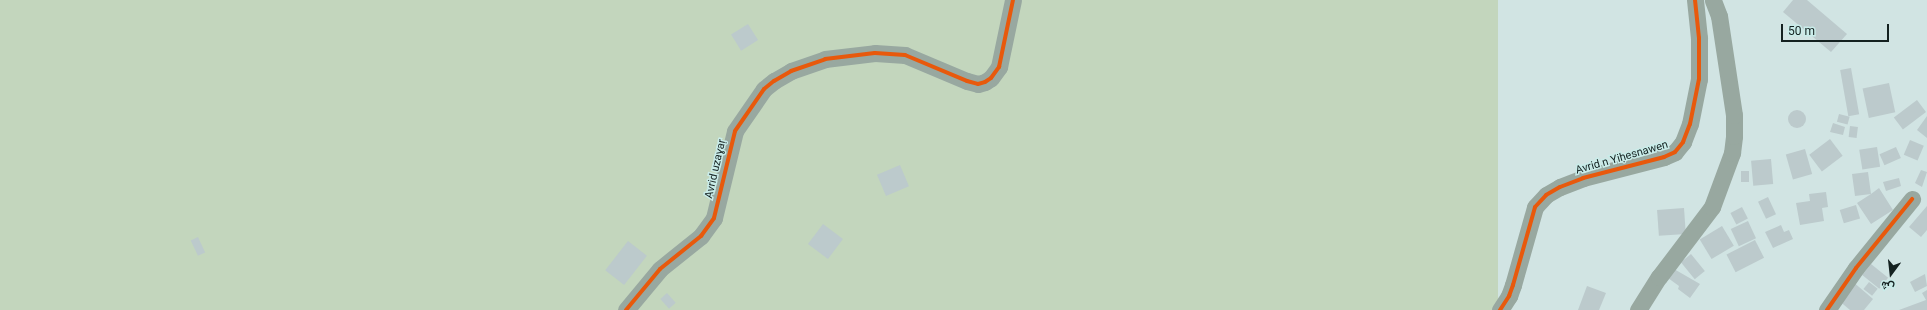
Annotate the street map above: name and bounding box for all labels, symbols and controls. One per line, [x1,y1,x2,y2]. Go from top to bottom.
scale bar [1783,16,1891,42]
text: 50 m [1788,24,1815,38]
street label: Avrid uzaɣaṛ [703,138,729,200]
street label: Avrid n Yiḥesnawen [1574,139,1670,177]
north arrow [1871,254,1911,294]
text: ش [1880,278,1896,294]

